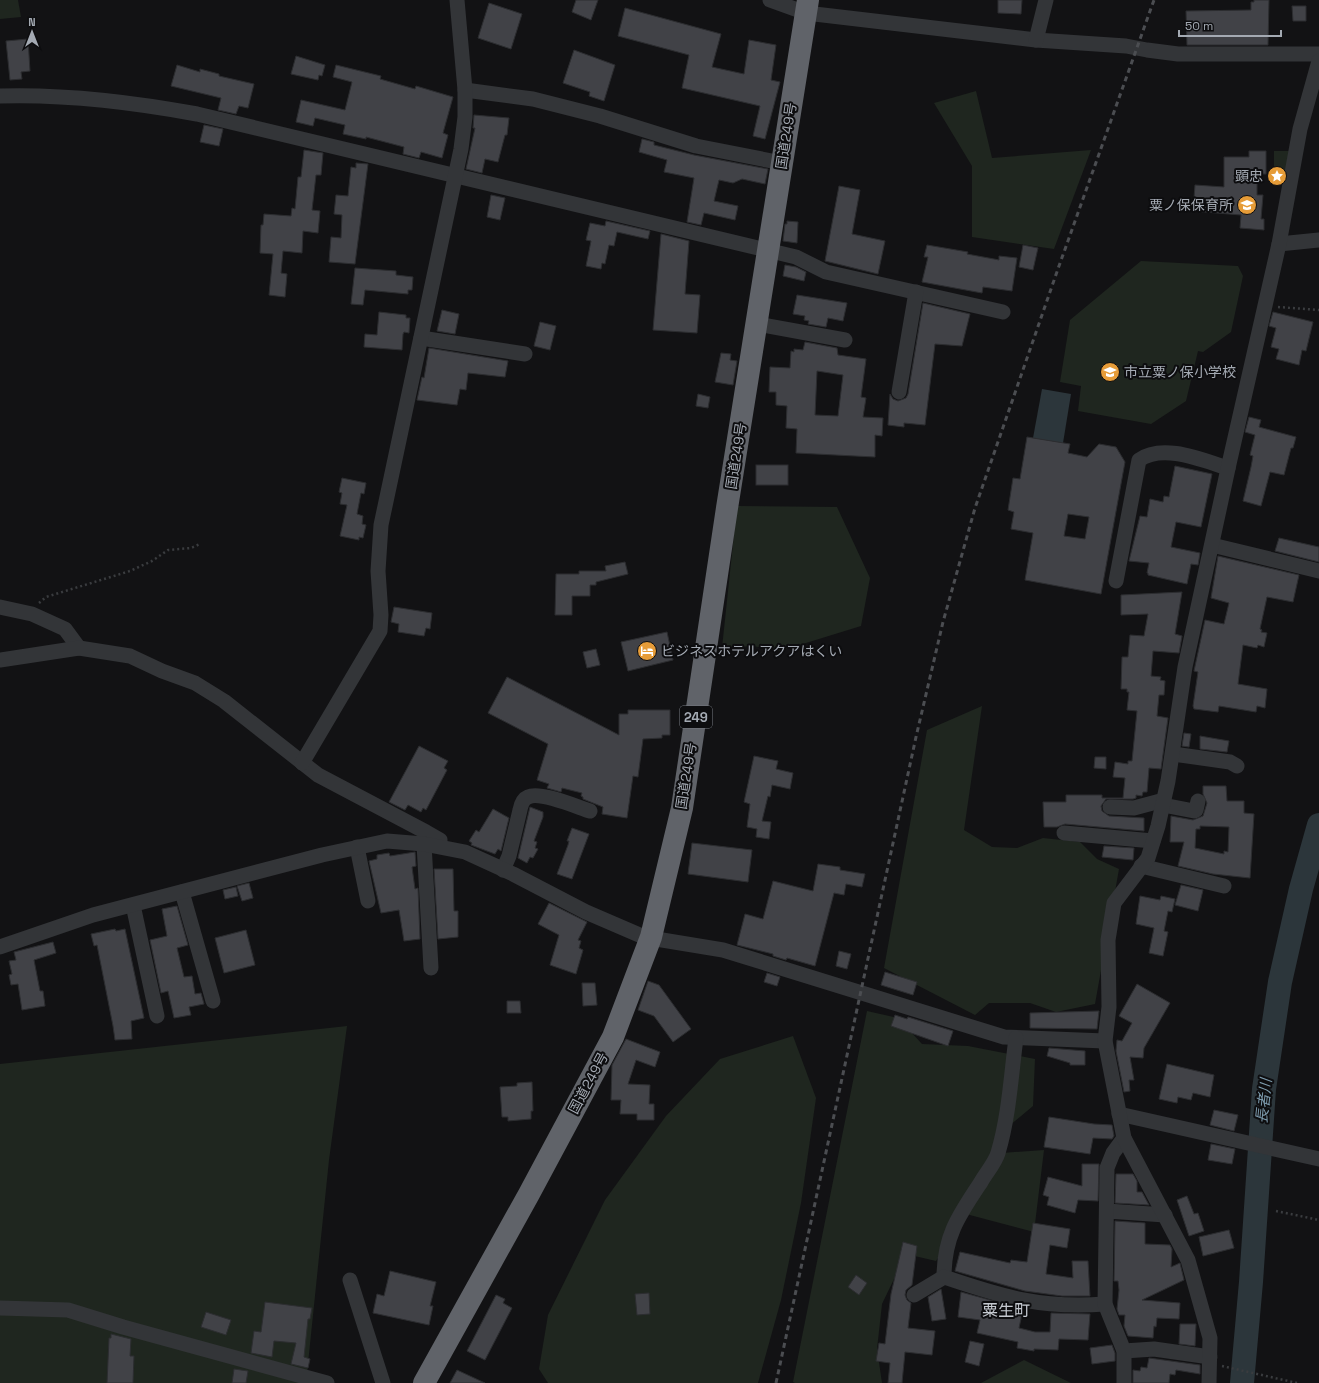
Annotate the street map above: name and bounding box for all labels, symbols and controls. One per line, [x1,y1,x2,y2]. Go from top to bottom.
north arrow [12,12,52,52]
scale bar [1179,12,1281,38]
text: N [28,15,36,29]
text: 50 m [1185,18,1213,34]
street label: 国道249号 [772,101,800,171]
place icon: 顕忠 [1266,165,1288,187]
place label: 顕忠 [1235,167,1263,185]
school or university icon: 粟ノ保保育所 [1236,194,1258,216]
place label: 粟ノ保保育所 [1149,196,1233,214]
school or university icon: 市立粟ノ保小学校 [1099,361,1121,383]
place label: 市立粟ノ保小学校 [1124,363,1236,381]
street label: 国道249号 [722,421,750,491]
hotel icon: ビジネスホテルアクアはくい [636,640,658,662]
place label: ビジネスホテルアクアはくい [661,642,842,660]
road number: 249 [680,706,712,728]
street label: 国道249号 [672,741,700,811]
street label: 国道249号 [564,1049,612,1117]
water label: 長者川 [1252,1076,1276,1124]
district label: 粟生町 [982,1300,1030,1321]

